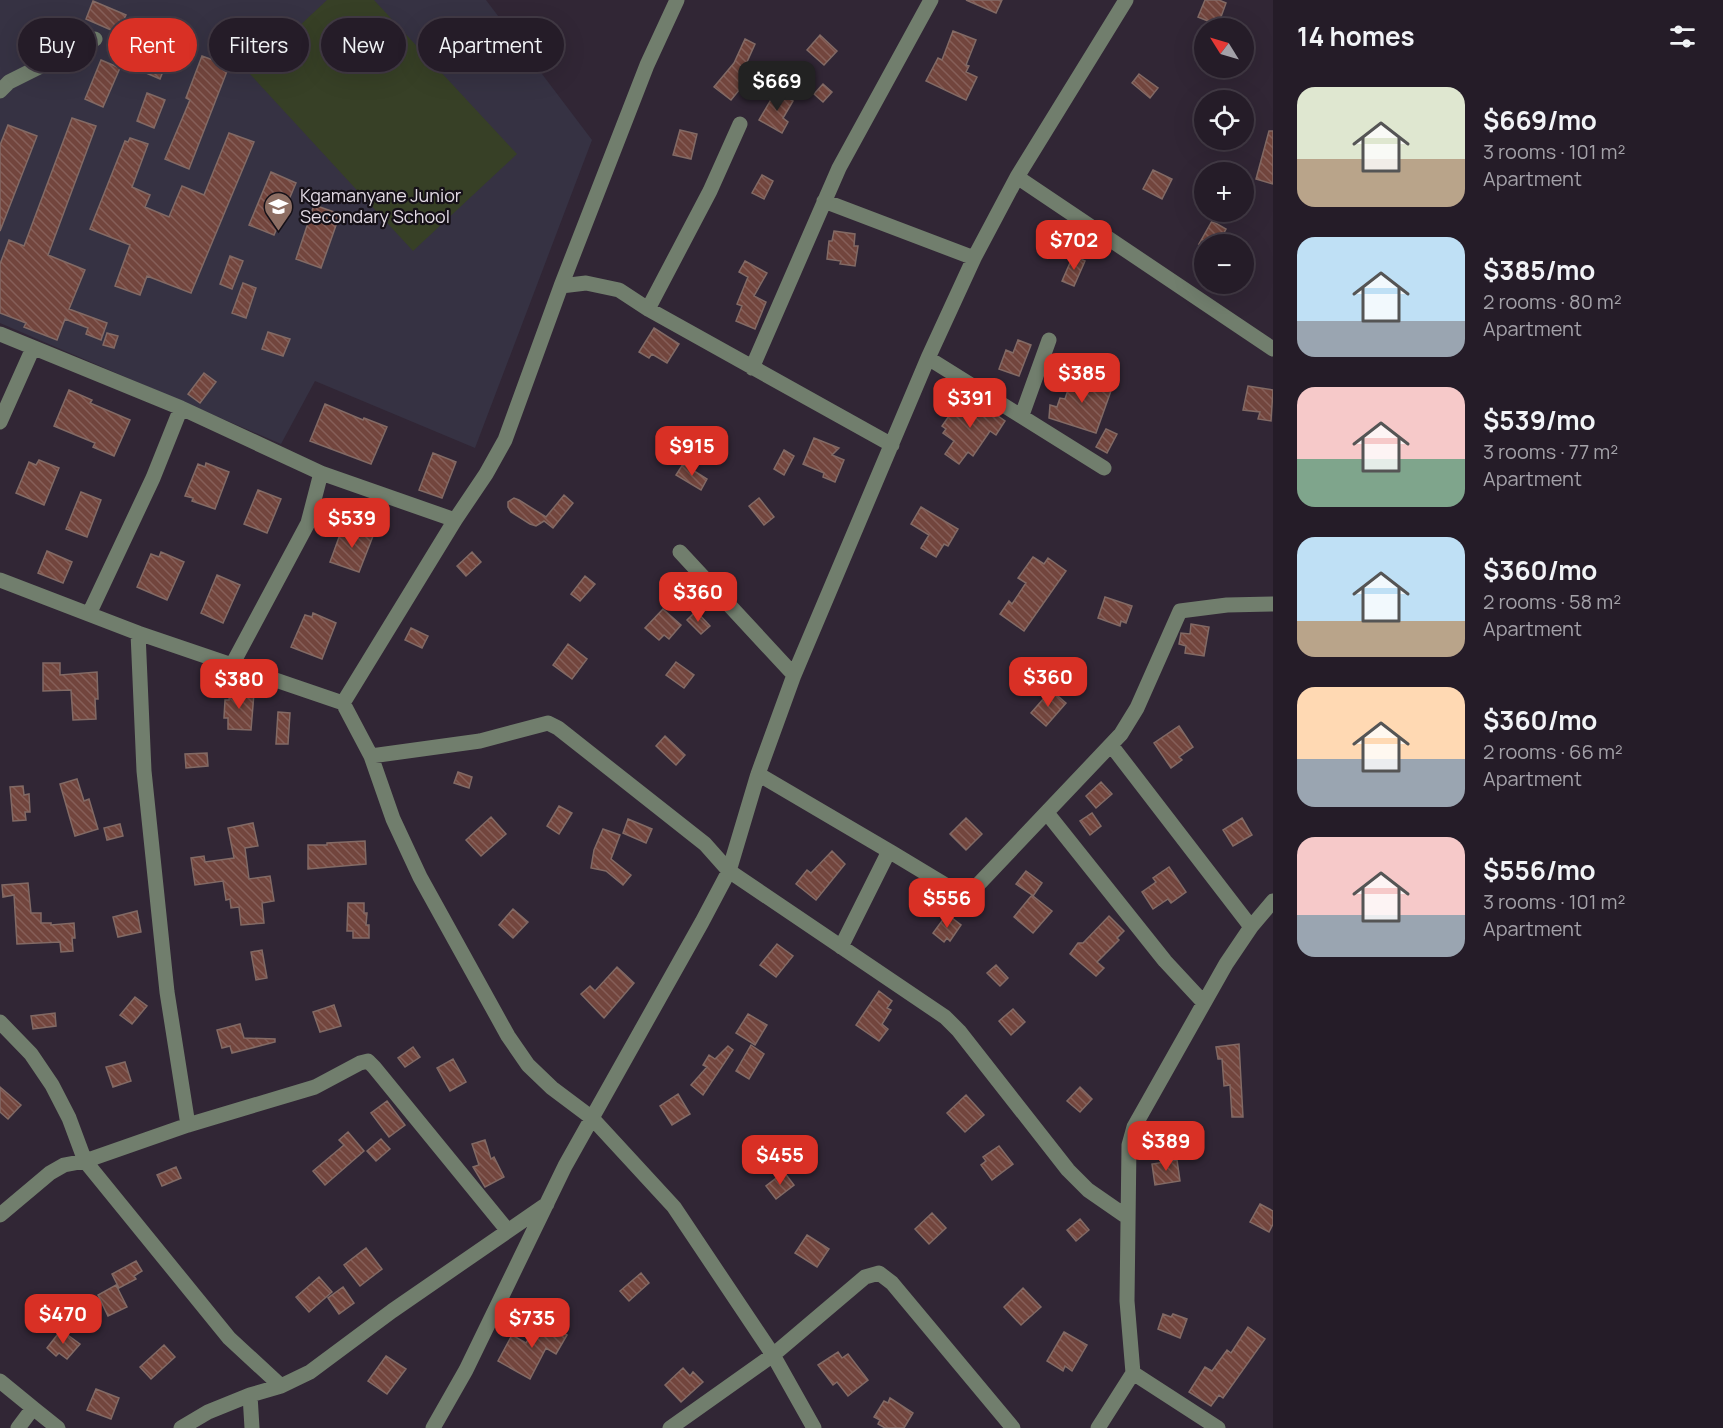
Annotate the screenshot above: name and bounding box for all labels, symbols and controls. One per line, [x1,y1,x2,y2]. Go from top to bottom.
chip: Buy [18,18,96,72]
chip: Rent [108,18,197,72]
chip: Filters [209,18,309,72]
chip: New [321,18,406,72]
chip: Apartment [418,18,564,72]
north arrow [1194,18,1254,78]
map controls [1194,18,1254,294]
text: 14 homes [1297,18,1415,54]
icon: filters [1666,20,1699,53]
pin: $669 [741,61,813,112]
text: $669 [752,67,802,94]
button: locate [1194,90,1254,150]
text: $669/mo [1483,102,1597,138]
icon: home [1345,111,1417,183]
text: 3 rooms · 101 m² [1483,138,1625,165]
button: + [1194,162,1254,222]
text: Apartment [1483,165,1582,192]
place label: Kgamanyane Junior Secondary School [300,183,462,228]
school or university icon: Kgamanyane Junior Secondary School [263,190,295,232]
pin: $702 [1038,220,1110,271]
text: $702 [1050,226,1098,253]
button: − [1194,234,1254,294]
text: $385/mo [1483,252,1595,288]
icon: home [1345,261,1417,333]
text: 2 rooms · 80 m² [1483,288,1622,315]
text: Apartment [1483,315,1582,342]
pin: $385 [1046,353,1118,404]
text: $385 [1058,359,1106,386]
pin: $391 [934,378,1006,429]
text: $391 [947,384,993,411]
text: $539/mo [1483,402,1596,438]
icon: home [1345,411,1417,483]
pin: $915 [656,426,728,477]
text: $915 [669,432,715,459]
text: 3 rooms · 77 m² [1483,438,1618,465]
text: Apartment [1483,465,1582,492]
pin: $539 [316,498,388,549]
text: $539 [328,504,376,531]
text: $360/mo [1483,552,1597,588]
icon: home [1345,561,1417,633]
pin: $360 [662,572,734,623]
text: $360 [673,578,723,605]
text: 2 rooms · 58 m² [1483,588,1621,615]
text: Apartment [1483,615,1582,642]
pin: $360 [1012,657,1084,708]
pin: $380 [203,659,275,710]
text: $360 [1023,663,1073,690]
text: $380 [214,665,264,692]
text: $360/mo [1483,702,1597,738]
icon: home [1345,711,1417,783]
text: 2 rooms · 66 m² [1483,738,1623,765]
text: Apartment [1483,765,1582,792]
text: $556/mo [1483,852,1596,888]
icon: home [1345,861,1417,933]
pin: $556 [911,878,983,929]
text: $556 [923,884,971,911]
text: 3 rooms · 101 m² [1483,888,1625,915]
text: Apartment [1483,915,1582,942]
pin: $389 [1130,1121,1202,1172]
text: $389 [1142,1127,1190,1154]
pin: $455 [744,1135,816,1186]
text: $455 [756,1141,804,1168]
pin: $470 [27,1294,99,1345]
pin: $735 [496,1298,568,1349]
text: $470 [39,1300,87,1327]
text: $735 [509,1304,555,1331]

